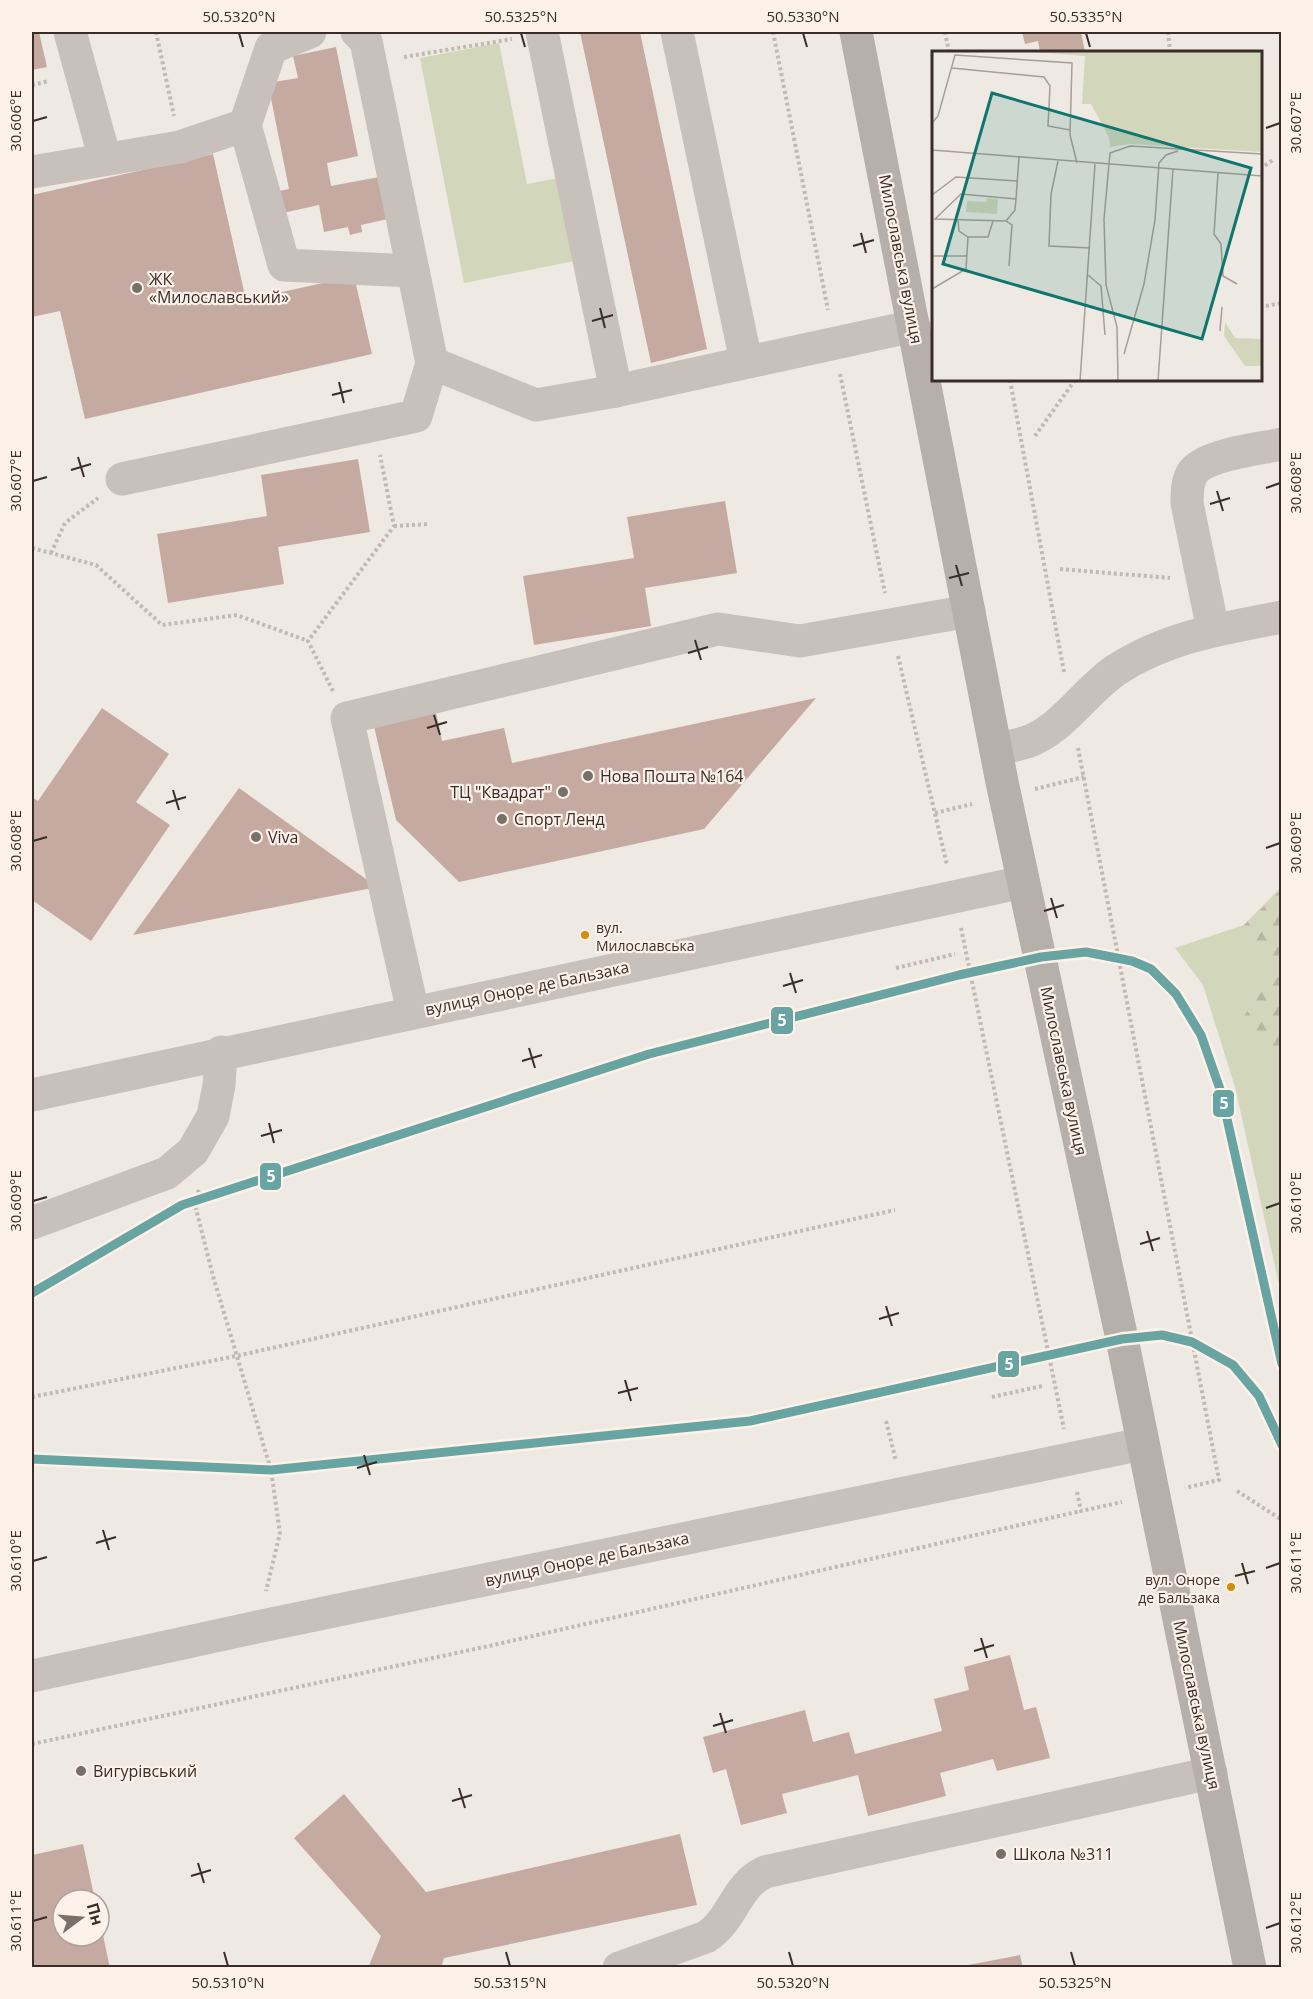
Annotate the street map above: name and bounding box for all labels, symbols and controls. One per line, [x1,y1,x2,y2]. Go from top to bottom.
text: 50.5320°N [202,6,276,26]
text: 50.5325°N [484,6,558,26]
text: 50.5330°N [766,6,840,26]
text: 50.5335°N [1049,6,1123,26]
inset map [932,51,1262,381]
text: 30.606°E [5,90,25,152]
text: 30.607°E [1285,92,1305,154]
street label: Милославська вулиця [874,172,928,346]
place label: ЖК «Милославський» [149,268,289,308]
marker: ЖК «Милославський» [130,281,144,295]
text: 30.607°E [5,450,25,512]
text: 30.608°E [1285,452,1305,514]
place label: Нова Пошта №164 [600,765,743,787]
marker: Нова Пошта №164 [581,769,595,783]
place label: ТЦ "Квадрат" [450,781,551,803]
marker: ТЦ "Квадрат" [556,785,570,799]
place label: Спорт Ленд [514,808,605,830]
text: 30.608°E [5,810,25,872]
marker: Спорт Ленд [495,812,509,826]
text: 30.609°E [1285,812,1305,874]
place label: Viva [268,826,298,848]
marker: Viva [249,830,263,844]
place label: вул. Милославська [596,918,694,955]
marker: вул. Милославська [579,929,591,941]
street label: вулиця Оноре де Бальзака [423,956,631,1020]
street label: Милославська вулиця [1035,985,1093,1157]
line badge: 5 [770,1006,794,1035]
text: 5 [777,1009,787,1031]
line badge: 5 [1212,1089,1235,1118]
text: 5 [1219,1092,1229,1114]
line badge: 5 [259,1162,282,1191]
text: 5 [266,1165,276,1187]
text: 30.609°E [5,1170,25,1232]
text: 30.610°E [1285,1172,1305,1234]
line badge: 5 [997,1350,1020,1378]
text: 5 [1004,1353,1014,1375]
street label: вулиця Оноре де Бальзака [483,1527,691,1591]
text: 30.610°E [5,1530,25,1592]
text: 30.611°E [1285,1532,1305,1594]
place label: вул. Оноре де Бальзака [1138,1570,1220,1607]
marker: вул. Оноре де Бальзака [1225,1581,1237,1593]
street label: Милославська вулиця [1168,1619,1226,1791]
place label: Вигурівський [93,1760,197,1782]
marker: Вигурівський [74,1764,88,1778]
place label: Школа №311 [1013,1843,1113,1865]
marker: Школа №311 [994,1847,1008,1861]
north arrow [51,1888,111,1948]
text: 30.611°E [5,1890,25,1952]
text: 30.612°E [1285,1892,1305,1954]
text: Пн [82,1900,109,1928]
text: 50.5310°N [191,1972,265,1992]
text: 50.5315°N [473,1972,547,1992]
text: 50.5320°N [756,1972,830,1992]
text: 50.5325°N [1038,1972,1112,1992]

